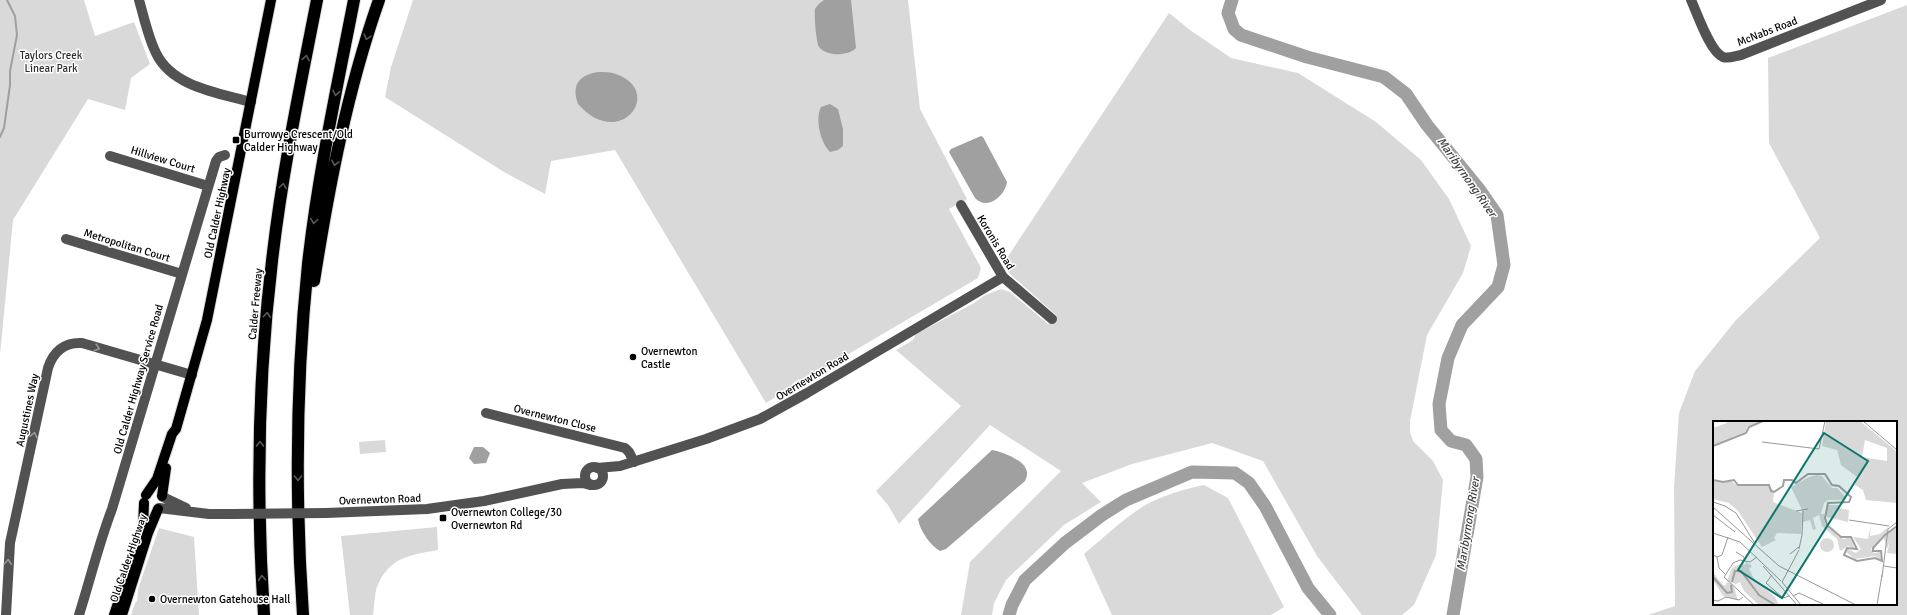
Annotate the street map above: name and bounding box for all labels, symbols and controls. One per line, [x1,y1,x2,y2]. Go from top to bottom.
street label: McNabs Road [1735,14,1799,49]
one-way arrow [363,33,372,40]
park label: Taylors Creek Linear Park [20,49,83,75]
one-way arrow [301,54,309,61]
one-way arrow [333,90,341,96]
place label: Burrowye Crescent/Old Calder Highway [244,128,353,154]
water label: Maribyrnong River [1433,134,1501,222]
marker: Burrowye Crescent/Old Calder Highway [231,135,241,145]
street label: Hillview Court [129,144,197,175]
one-way arrow [331,160,339,166]
street label: Old Calder Highway [202,166,234,260]
one-way arrow [278,182,287,189]
street label: Koronis Road [974,213,1017,272]
one-way arrow [310,218,319,224]
street label: Metropolitan Court [82,226,172,265]
street label: Calder Freeway [246,267,265,340]
street label: Old Calder Highway Service Road [111,303,166,455]
one-way arrow [262,311,271,318]
one-way arrow [93,343,100,352]
place label: Overnewton Castle [641,345,698,371]
street label: Overnewton Road [774,350,851,403]
marker: Overnewton Castle [628,352,638,362]
street label: Augustines Way [13,372,42,448]
street label: Overnewton Close [512,402,598,435]
inset map [1713,421,1897,605]
one-way arrow [29,432,37,438]
one-way arrow [256,441,264,447]
one-way arrow [294,475,302,481]
water label: Maribyrnong River [1454,475,1484,572]
street label: Overnewton Road [339,492,422,507]
place label: Overnewton College/30 Overnewton Rd [451,506,562,532]
street label: Old Calder Highway [107,512,150,604]
marker: Overnewton College/30 Overnewton Rd [438,513,448,523]
one-way arrow [3,559,12,565]
one-way arrow [257,575,266,581]
place label: Overnewton Gatehouse Hall [160,593,291,606]
marker: Overnewton Gatehouse Hall [147,594,157,604]

